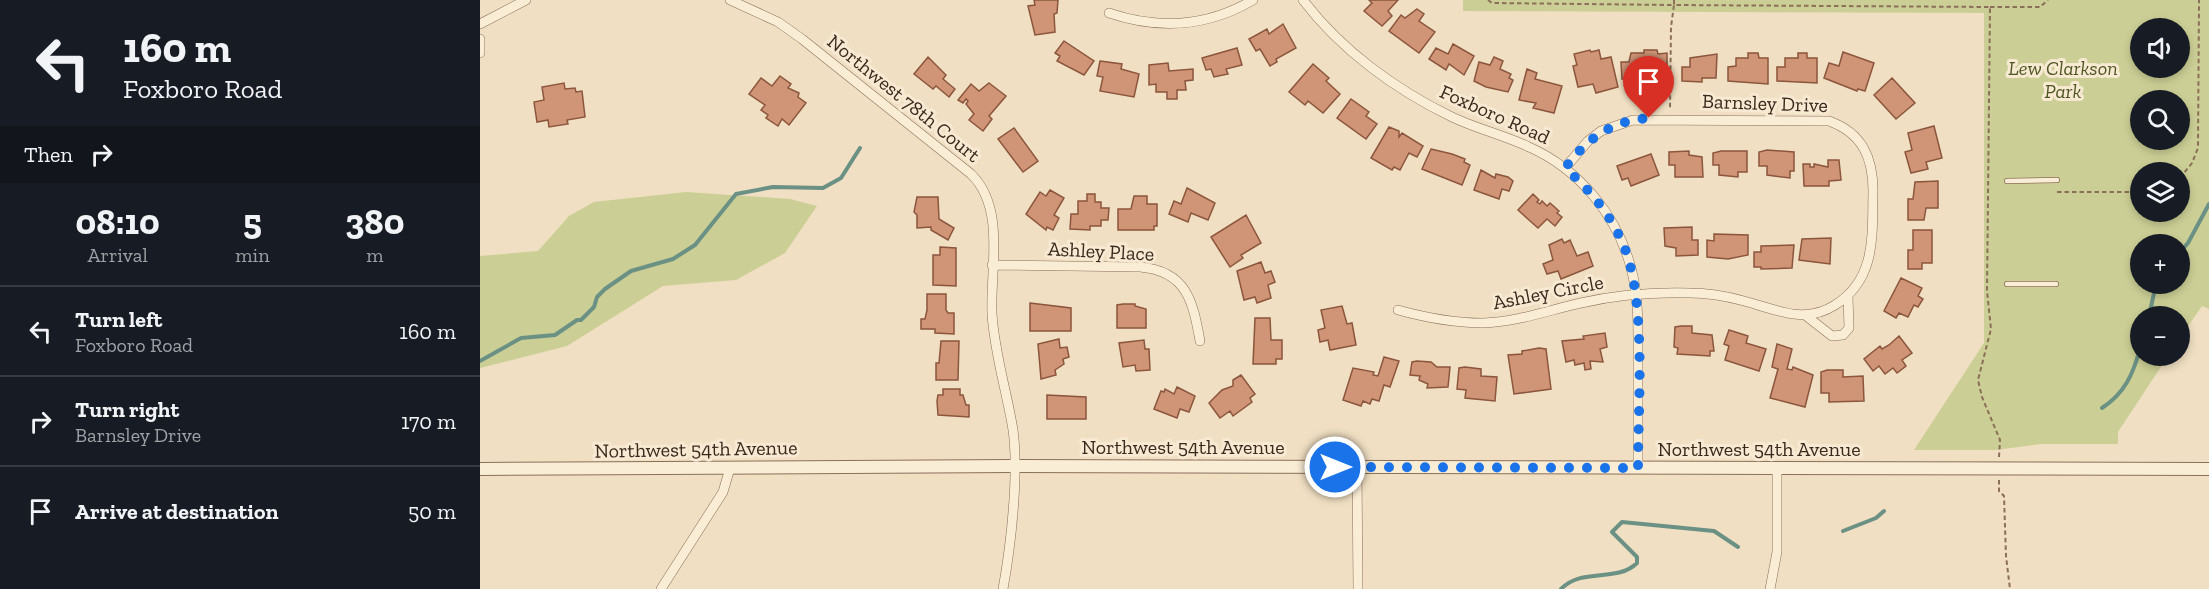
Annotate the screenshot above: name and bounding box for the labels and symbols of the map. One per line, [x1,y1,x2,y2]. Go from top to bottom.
street label: Northwest 78th Court [823,29,986,167]
pin [1623,56,1674,118]
park label: Lew Clarkson Park [2008,56,2118,103]
street label: Foxboro Road [1436,79,1554,149]
street label: Barnsley Drive [1702,89,1828,117]
street label: Ashley Place [1047,236,1155,266]
street label: Ashley Circle [1491,269,1605,315]
street label: Northwest 54th Avenue [594,435,798,463]
street label: Northwest 54th Avenue [1081,435,1285,459]
position arrow [1303,435,1367,499]
street label: Northwest 54th Avenue [1657,437,1861,461]

